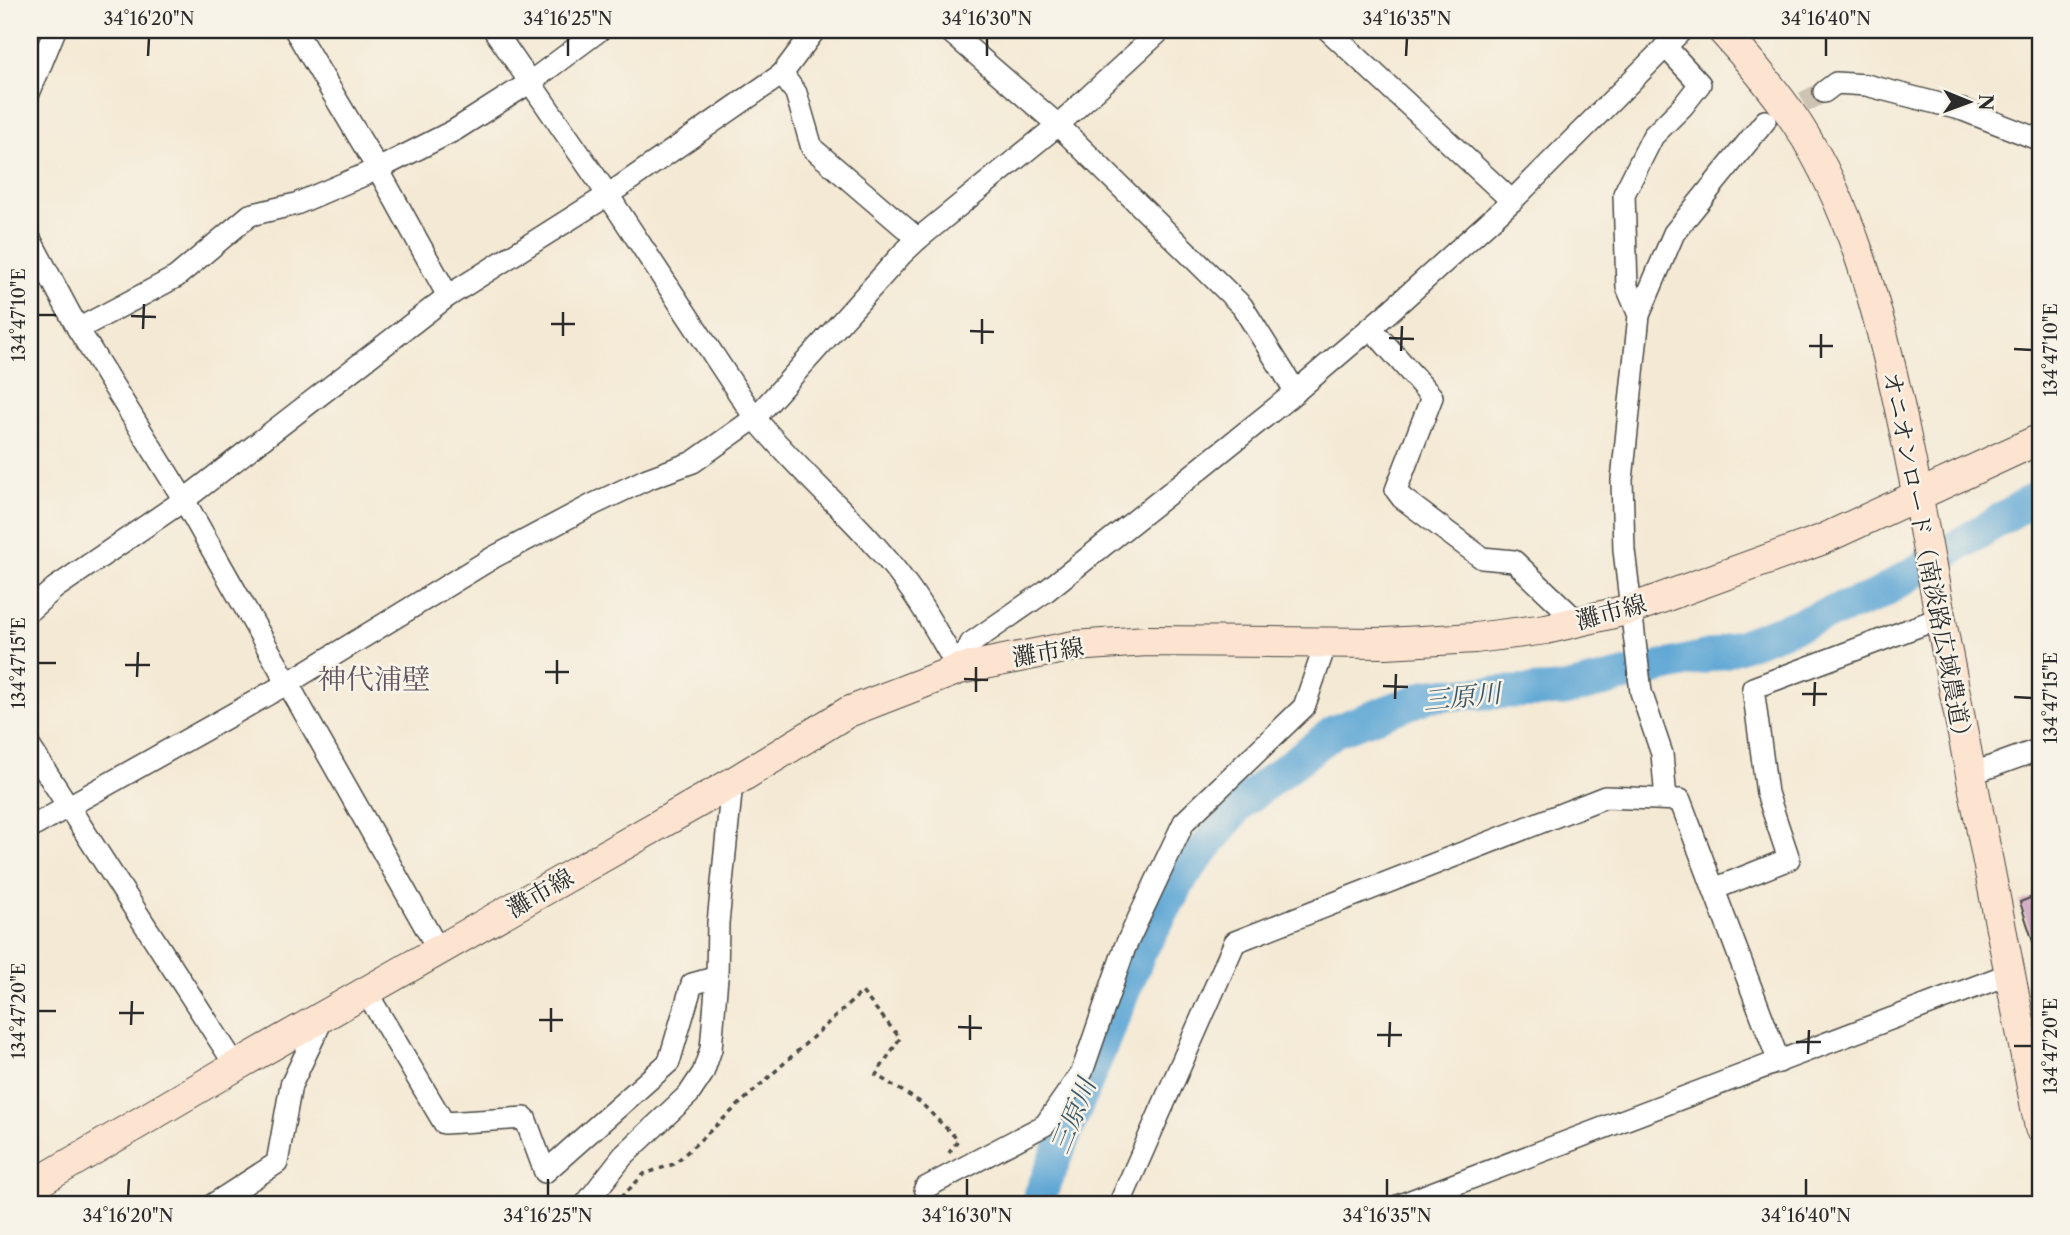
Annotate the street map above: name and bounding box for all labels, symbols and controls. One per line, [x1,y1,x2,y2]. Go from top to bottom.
text: 34°16'20"N [103,8,195,30]
text: 34°16'25"N [523,8,613,30]
text: 34°16'30"N [942,8,1032,30]
text: 34°16'35"N [1363,8,1452,30]
text: 34°16'40"N [1781,8,1871,30]
north arrow [1934,66,2004,136]
text: N [1974,94,1997,111]
text: 134°47'10"E [8,268,30,362]
text: 134°47'10"E [2040,303,2062,397]
street label: オニオンロード（南淡路広域農道） [1877,369,1979,751]
street label: 灘市線 [1572,589,1650,635]
text: 134°47'15"E [8,617,30,709]
street label: 灘市線 [1010,632,1086,672]
text: 134°47'15"E [2040,652,2062,744]
district label: 神代浦壁 [318,662,430,696]
water label: 三原川 [1422,677,1505,717]
street label: 灘市線 [502,862,578,924]
text: 134°47'20"E [8,963,30,1059]
text: 134°47'20"E [2040,998,2062,1094]
water label: 三原川 [1044,1071,1104,1158]
text: 34°16'20"N [82,1205,174,1227]
text: 34°16'25"N [503,1205,593,1227]
text: 34°16'30"N [922,1205,1012,1227]
text: 34°16'35"N [1343,1205,1432,1227]
text: 34°16'40"N [1761,1205,1851,1227]

